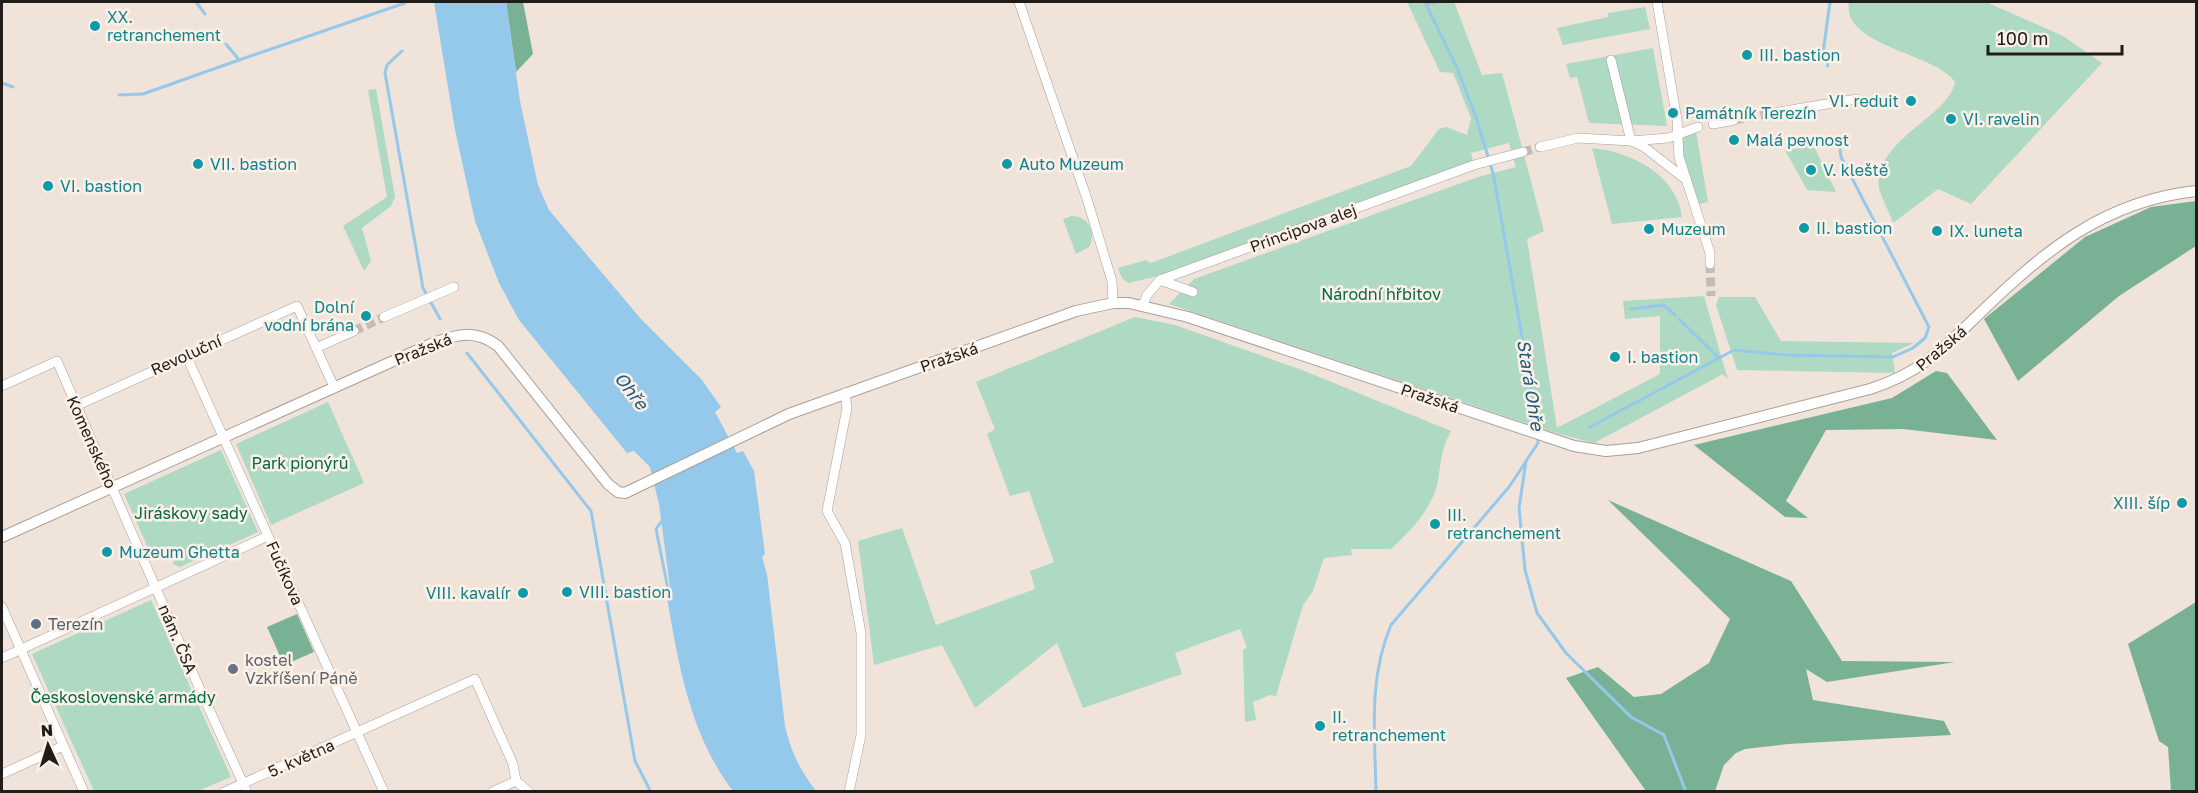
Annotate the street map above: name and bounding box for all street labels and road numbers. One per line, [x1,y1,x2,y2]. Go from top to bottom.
street label: Principova alej [1247,199,1359,257]
street label: Pražská [1912,321,1970,375]
street label: Pražská [391,328,455,370]
street label: Revoluční [147,330,226,380]
street label: Pražská [917,338,981,376]
street label: Pražská [1398,379,1462,417]
street label: Komenského [63,392,121,492]
street label: Fučíkova [262,538,308,608]
street label: nám. ČSA [154,601,202,677]
street label: 5. května [265,735,337,781]

